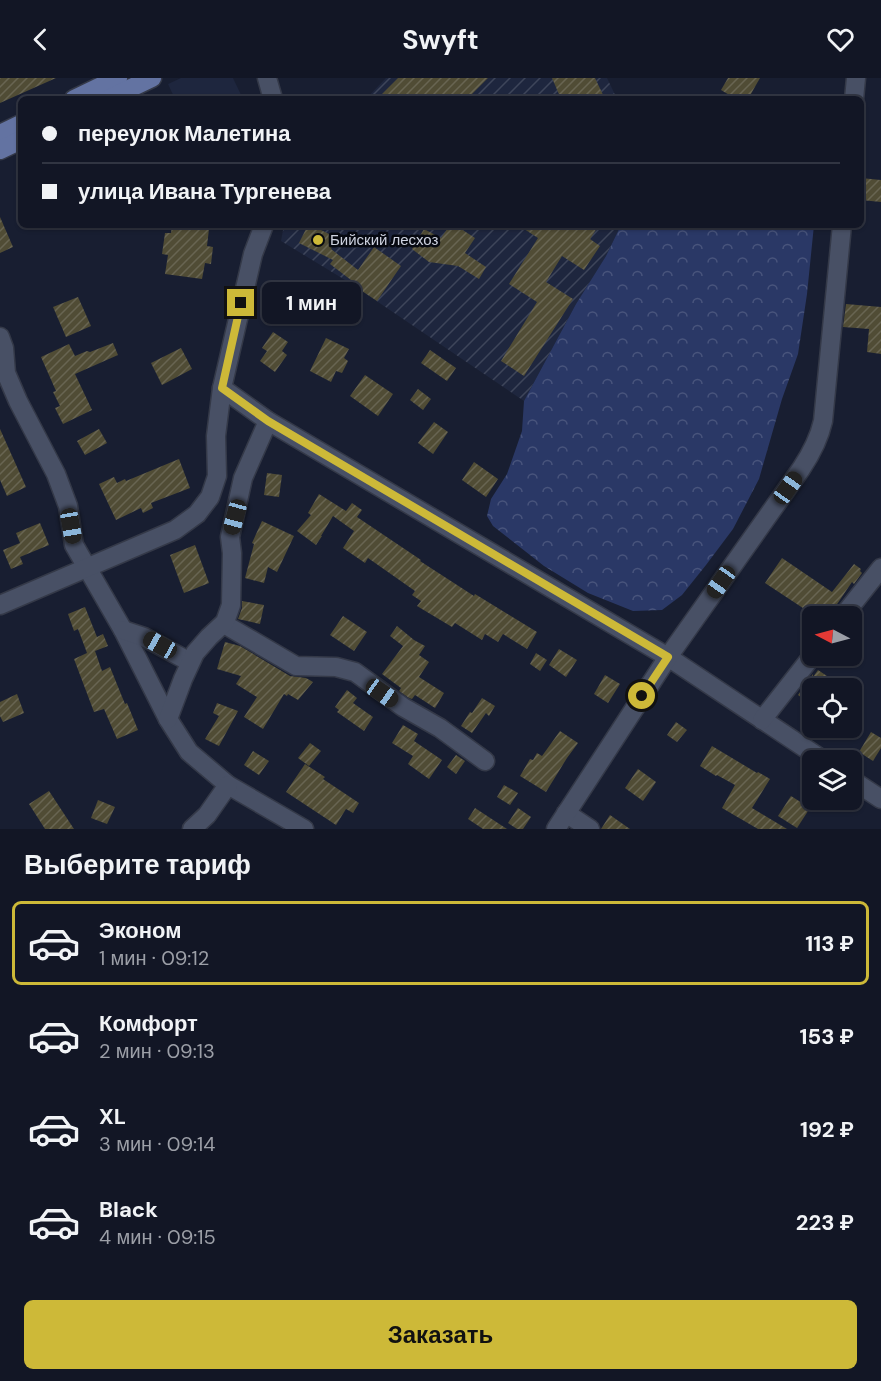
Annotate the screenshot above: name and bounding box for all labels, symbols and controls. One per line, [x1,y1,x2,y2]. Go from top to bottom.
text: Swyft [402,22,479,57]
icon: back [24,23,57,56]
icon: heart [824,23,857,56]
text: переулок Малетина [78,119,290,148]
text: улица Ивана Тургенева [78,177,331,206]
place label: Бийский лесхоз [330,230,439,250]
marker: Бийский лесхоз [311,233,325,247]
callout: 1 мин [262,282,361,324]
route end [227,289,254,316]
text: 1 мин [286,290,337,316]
car [770,468,806,508]
car [222,497,248,537]
car [59,507,83,545]
car [703,562,739,602]
north arrow [802,606,862,666]
map controls [802,606,862,810]
car [140,628,180,662]
car [362,675,402,711]
button: locate [802,678,862,738]
route start [628,682,655,709]
button: layers [802,750,862,810]
text: Выберите тариф [24,847,251,882]
icon: car [27,916,81,970]
text: Эконом [99,916,182,945]
text: 113 ₽ [805,929,854,958]
text: 1 мин · 09:12 [99,945,209,971]
icon: car [27,1009,81,1063]
text: Комфорт [99,1009,198,1038]
text: 153 ₽ [799,1022,854,1051]
text: 2 мин · 09:13 [99,1038,215,1064]
icon: car [27,1102,81,1156]
text: XL [99,1102,126,1131]
text: 192 ₽ [800,1115,854,1144]
text: 3 мин · 09:14 [99,1131,215,1157]
icon: car [27,1195,81,1249]
text: Black [99,1195,158,1224]
text: 223 ₽ [796,1208,854,1237]
text: 4 мин · 09:15 [99,1224,216,1250]
button: Заказать [24,1300,857,1369]

